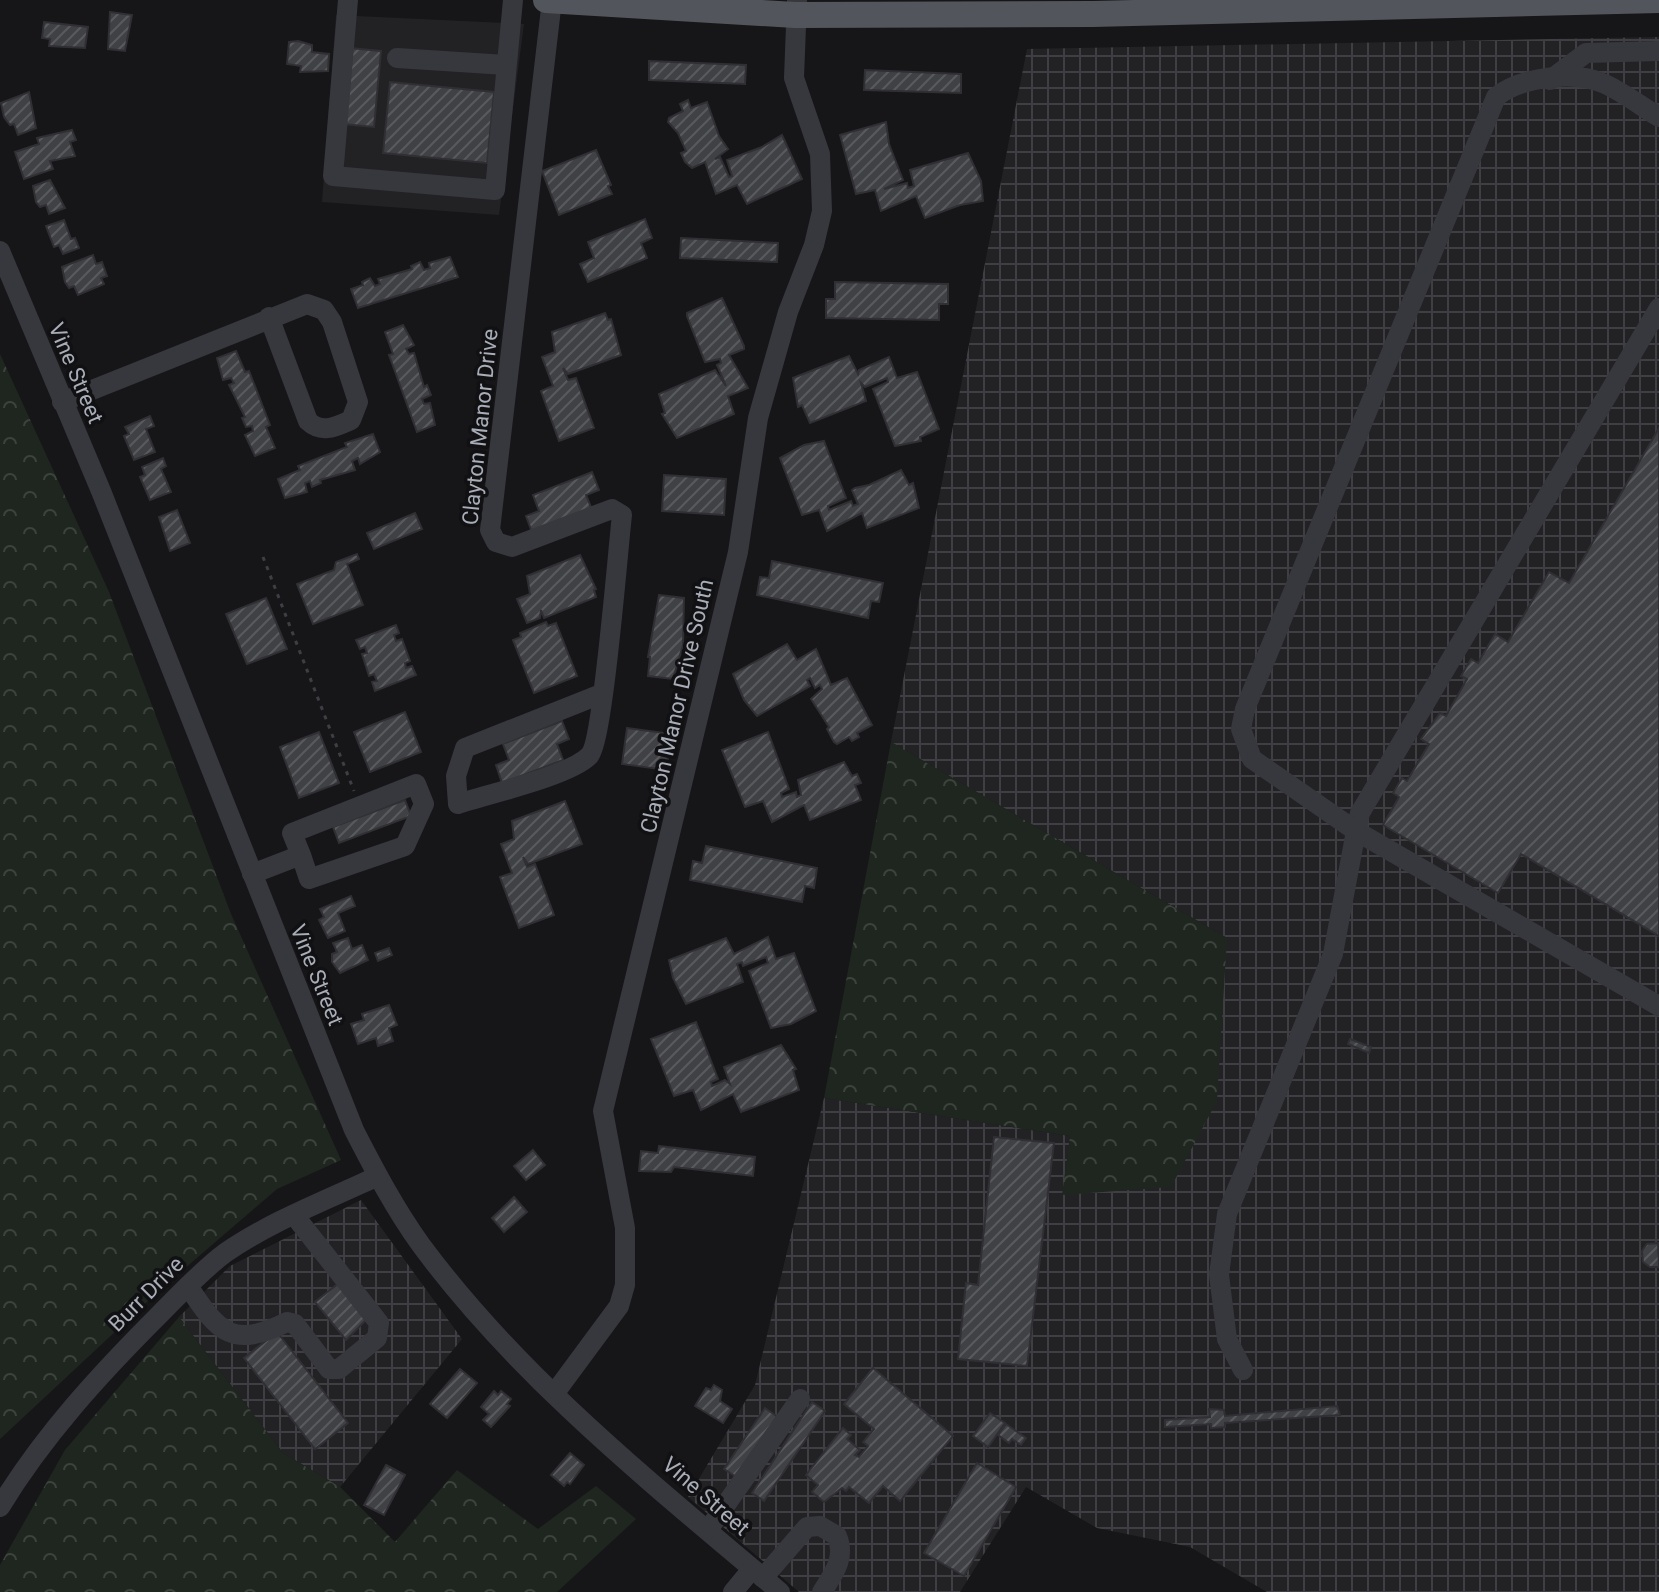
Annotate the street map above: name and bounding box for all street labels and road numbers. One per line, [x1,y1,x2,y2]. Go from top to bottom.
street label: Vine Street [44,319,108,427]
street label: Clayton Manor Drive [457,328,503,526]
street label: Clayton Manor Drive South [636,577,718,835]
street label: Vine Street [285,921,349,1029]
street label: Burr Drive [103,1251,189,1337]
street label: Vine Street [658,1452,754,1540]

